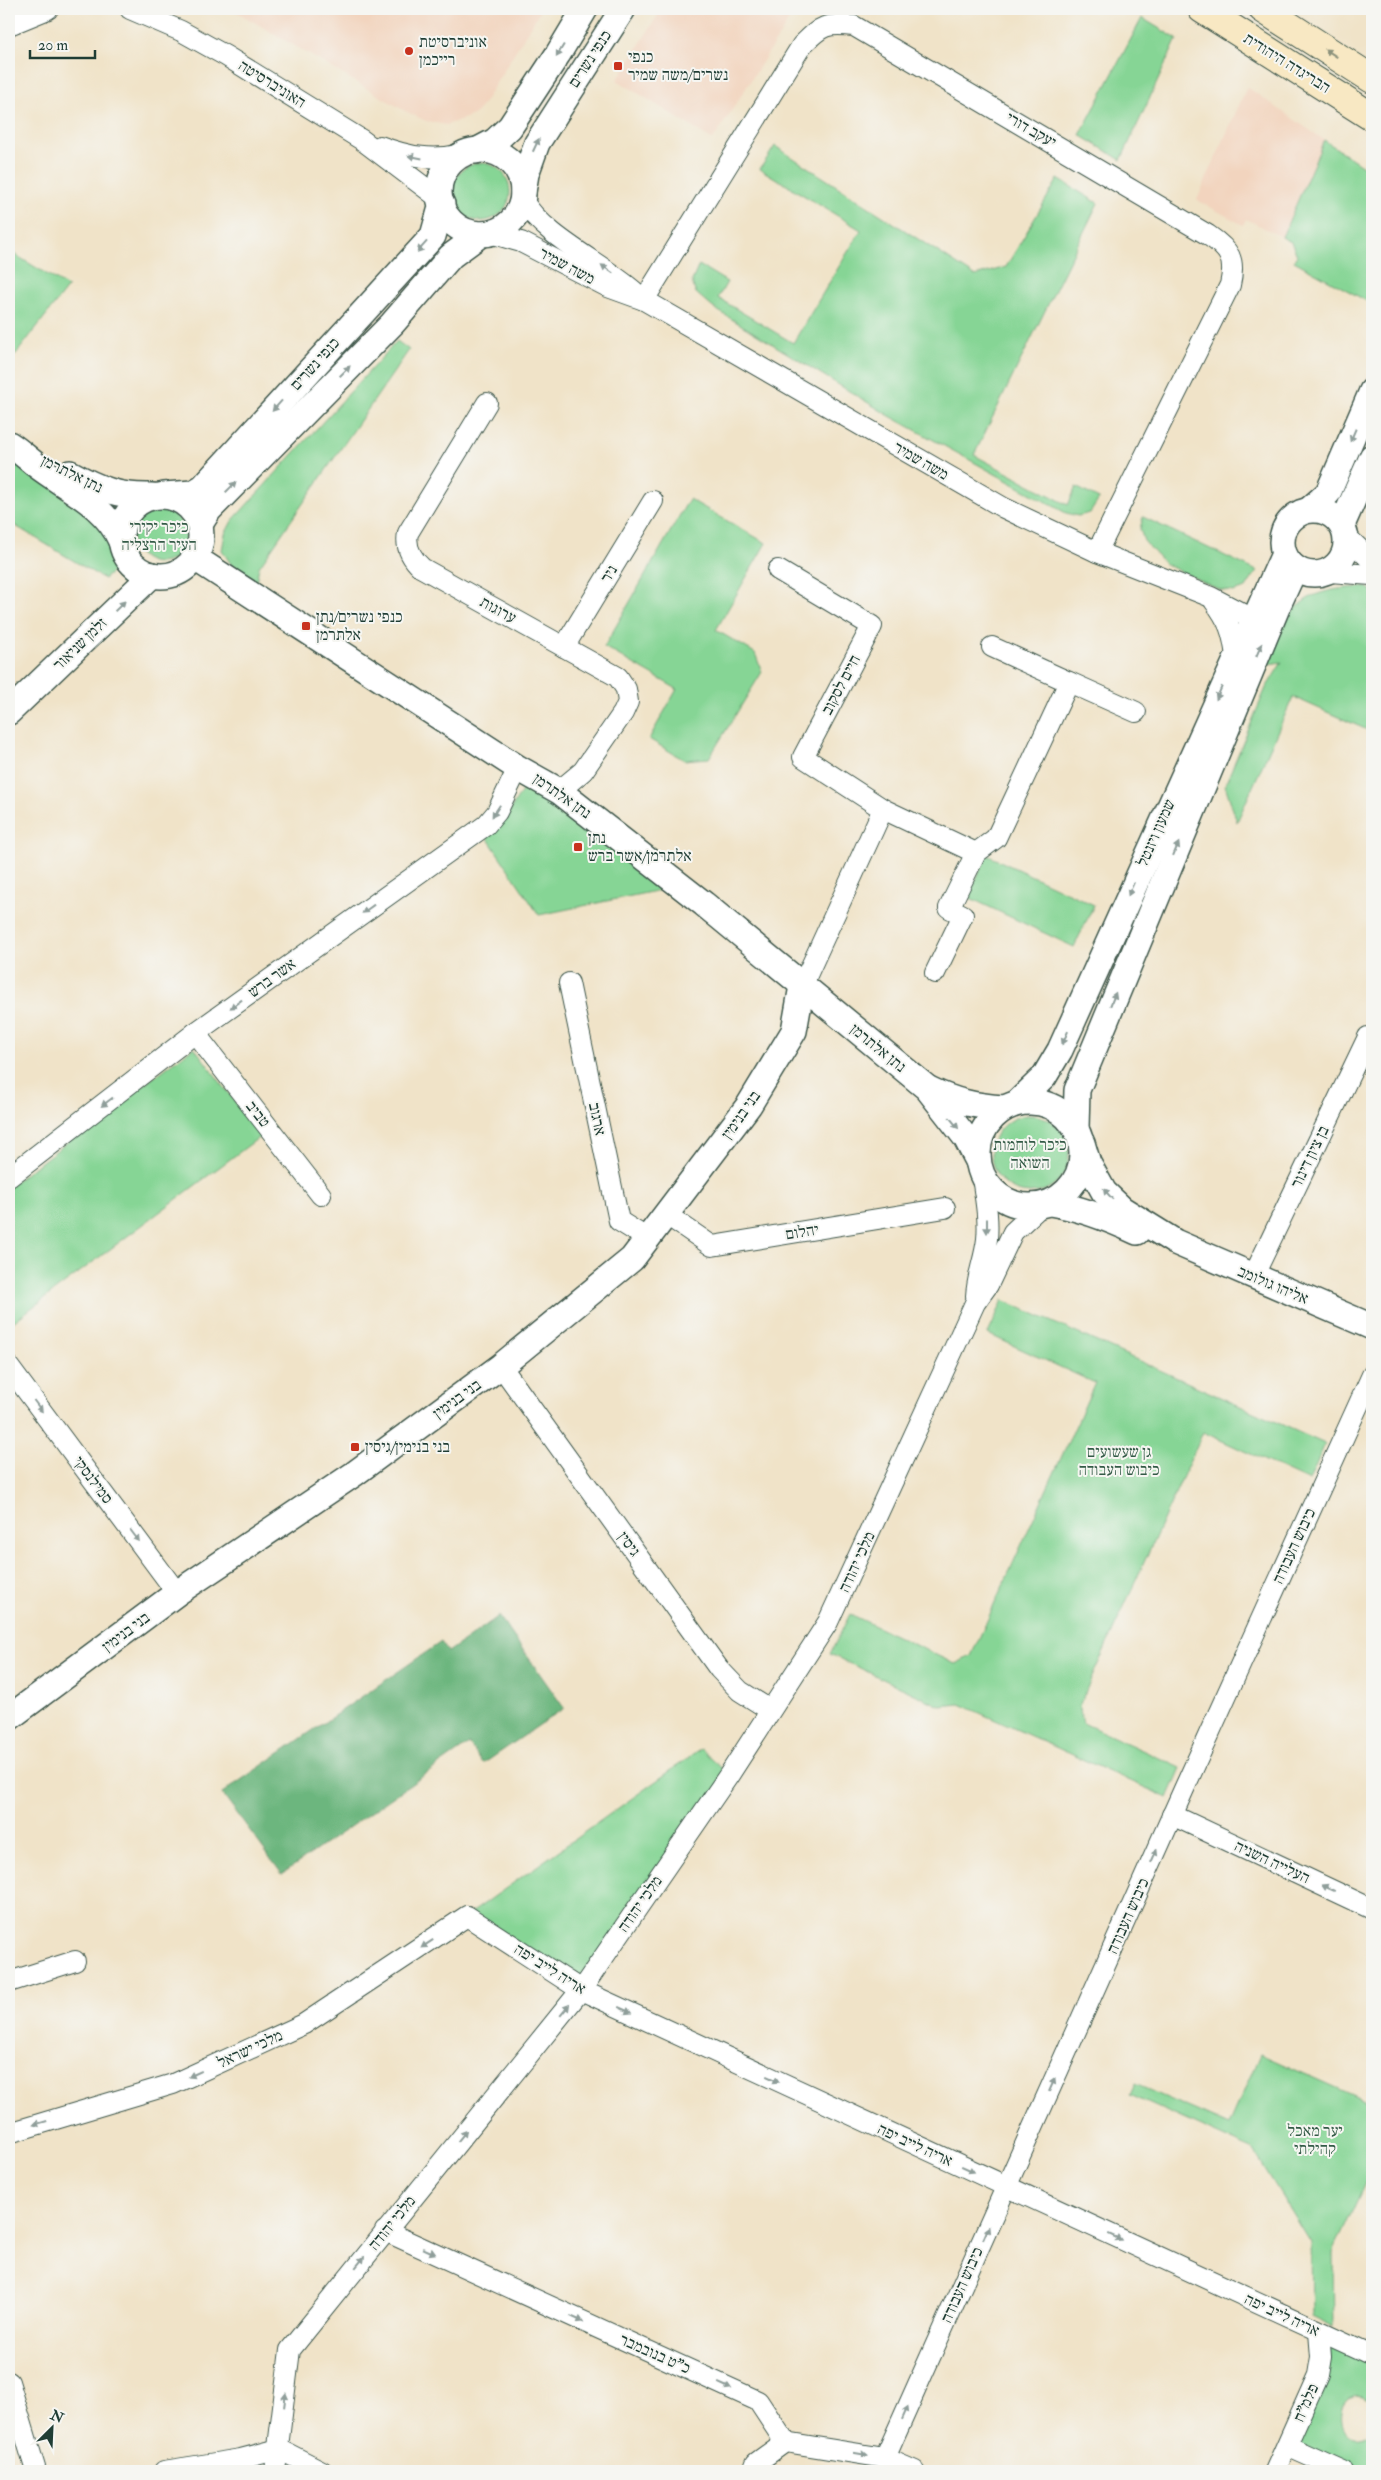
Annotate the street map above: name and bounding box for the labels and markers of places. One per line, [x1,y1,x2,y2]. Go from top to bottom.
place label: אוניברסיטת רייכמן [419,32,487,70]
marker: אוניברסיטת רייכמן [403,45,415,57]
place label: כנפי נשרים/משה שמיר [628,47,728,85]
marker: כנפי נשרים/משה שמיר [612,60,624,72]
place label: כנפי נשרים/נתן אלתרמן [316,607,403,645]
marker: כנפי נשרים/נתן אלתרמן [300,620,312,632]
place label: נתן אלתרמן/אשר ברש [588,828,692,866]
marker: נתן אלתרמן/אשר ברש [572,841,584,853]
place label: בני בנימין/גיסין [365,1437,450,1457]
marker: בני בנימין/גיסין [349,1441,361,1453]

